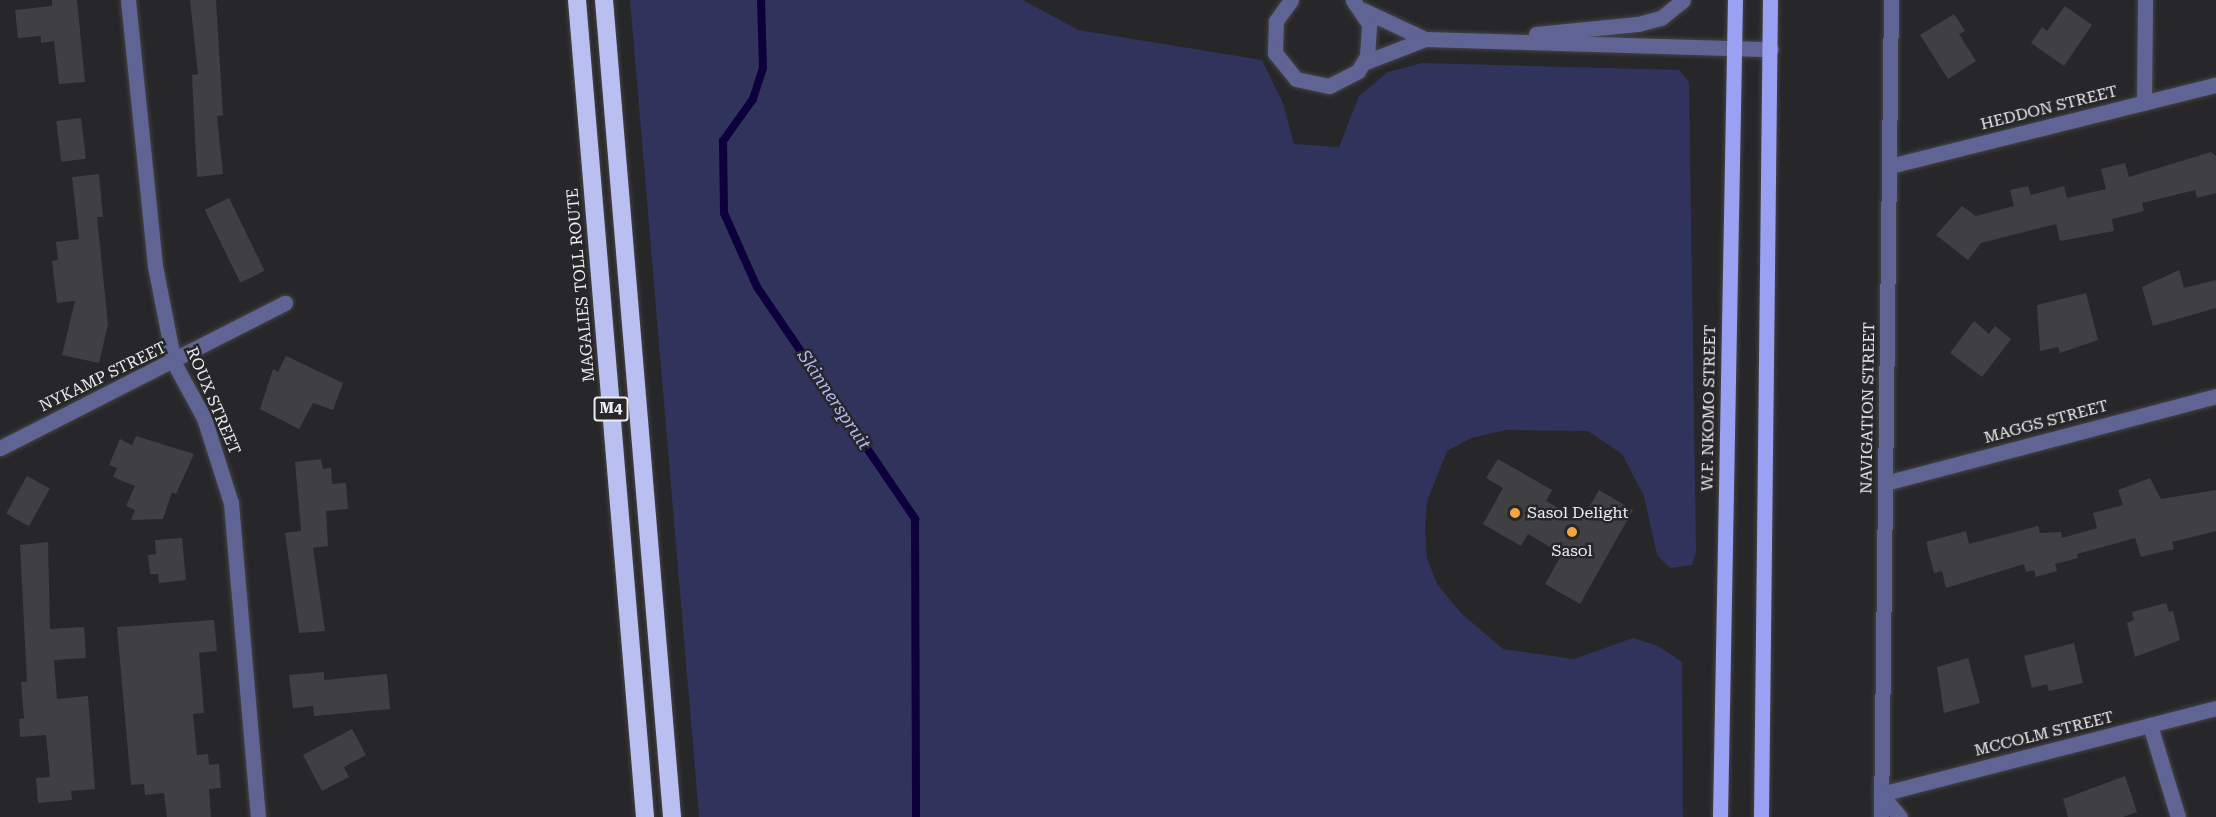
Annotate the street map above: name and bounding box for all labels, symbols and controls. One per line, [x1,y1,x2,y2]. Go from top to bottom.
street label: HEDDON STREET [1979,82,2119,134]
street label: MAGALIES TOLL ROUTE [563,187,599,383]
street label: NAVIGATION STREET [1857,322,1879,494]
street label: W.F. NKOMO STREET [1698,325,1720,491]
street label: NYKAMP STREET [36,338,170,416]
street label: ROUX STREET [182,344,244,458]
water label: Skinnerspruit [793,346,875,454]
street label: MAGGS STREET [1982,396,2110,448]
road number: M4 [593,397,629,421]
place label: Sasol Delight [1527,503,1629,523]
marker: Sasol Delight [1508,506,1522,520]
marker: Sasol [1565,525,1579,539]
place label: Sasol [1551,541,1593,561]
street label: MCCOLM STREET [1972,707,2116,761]

